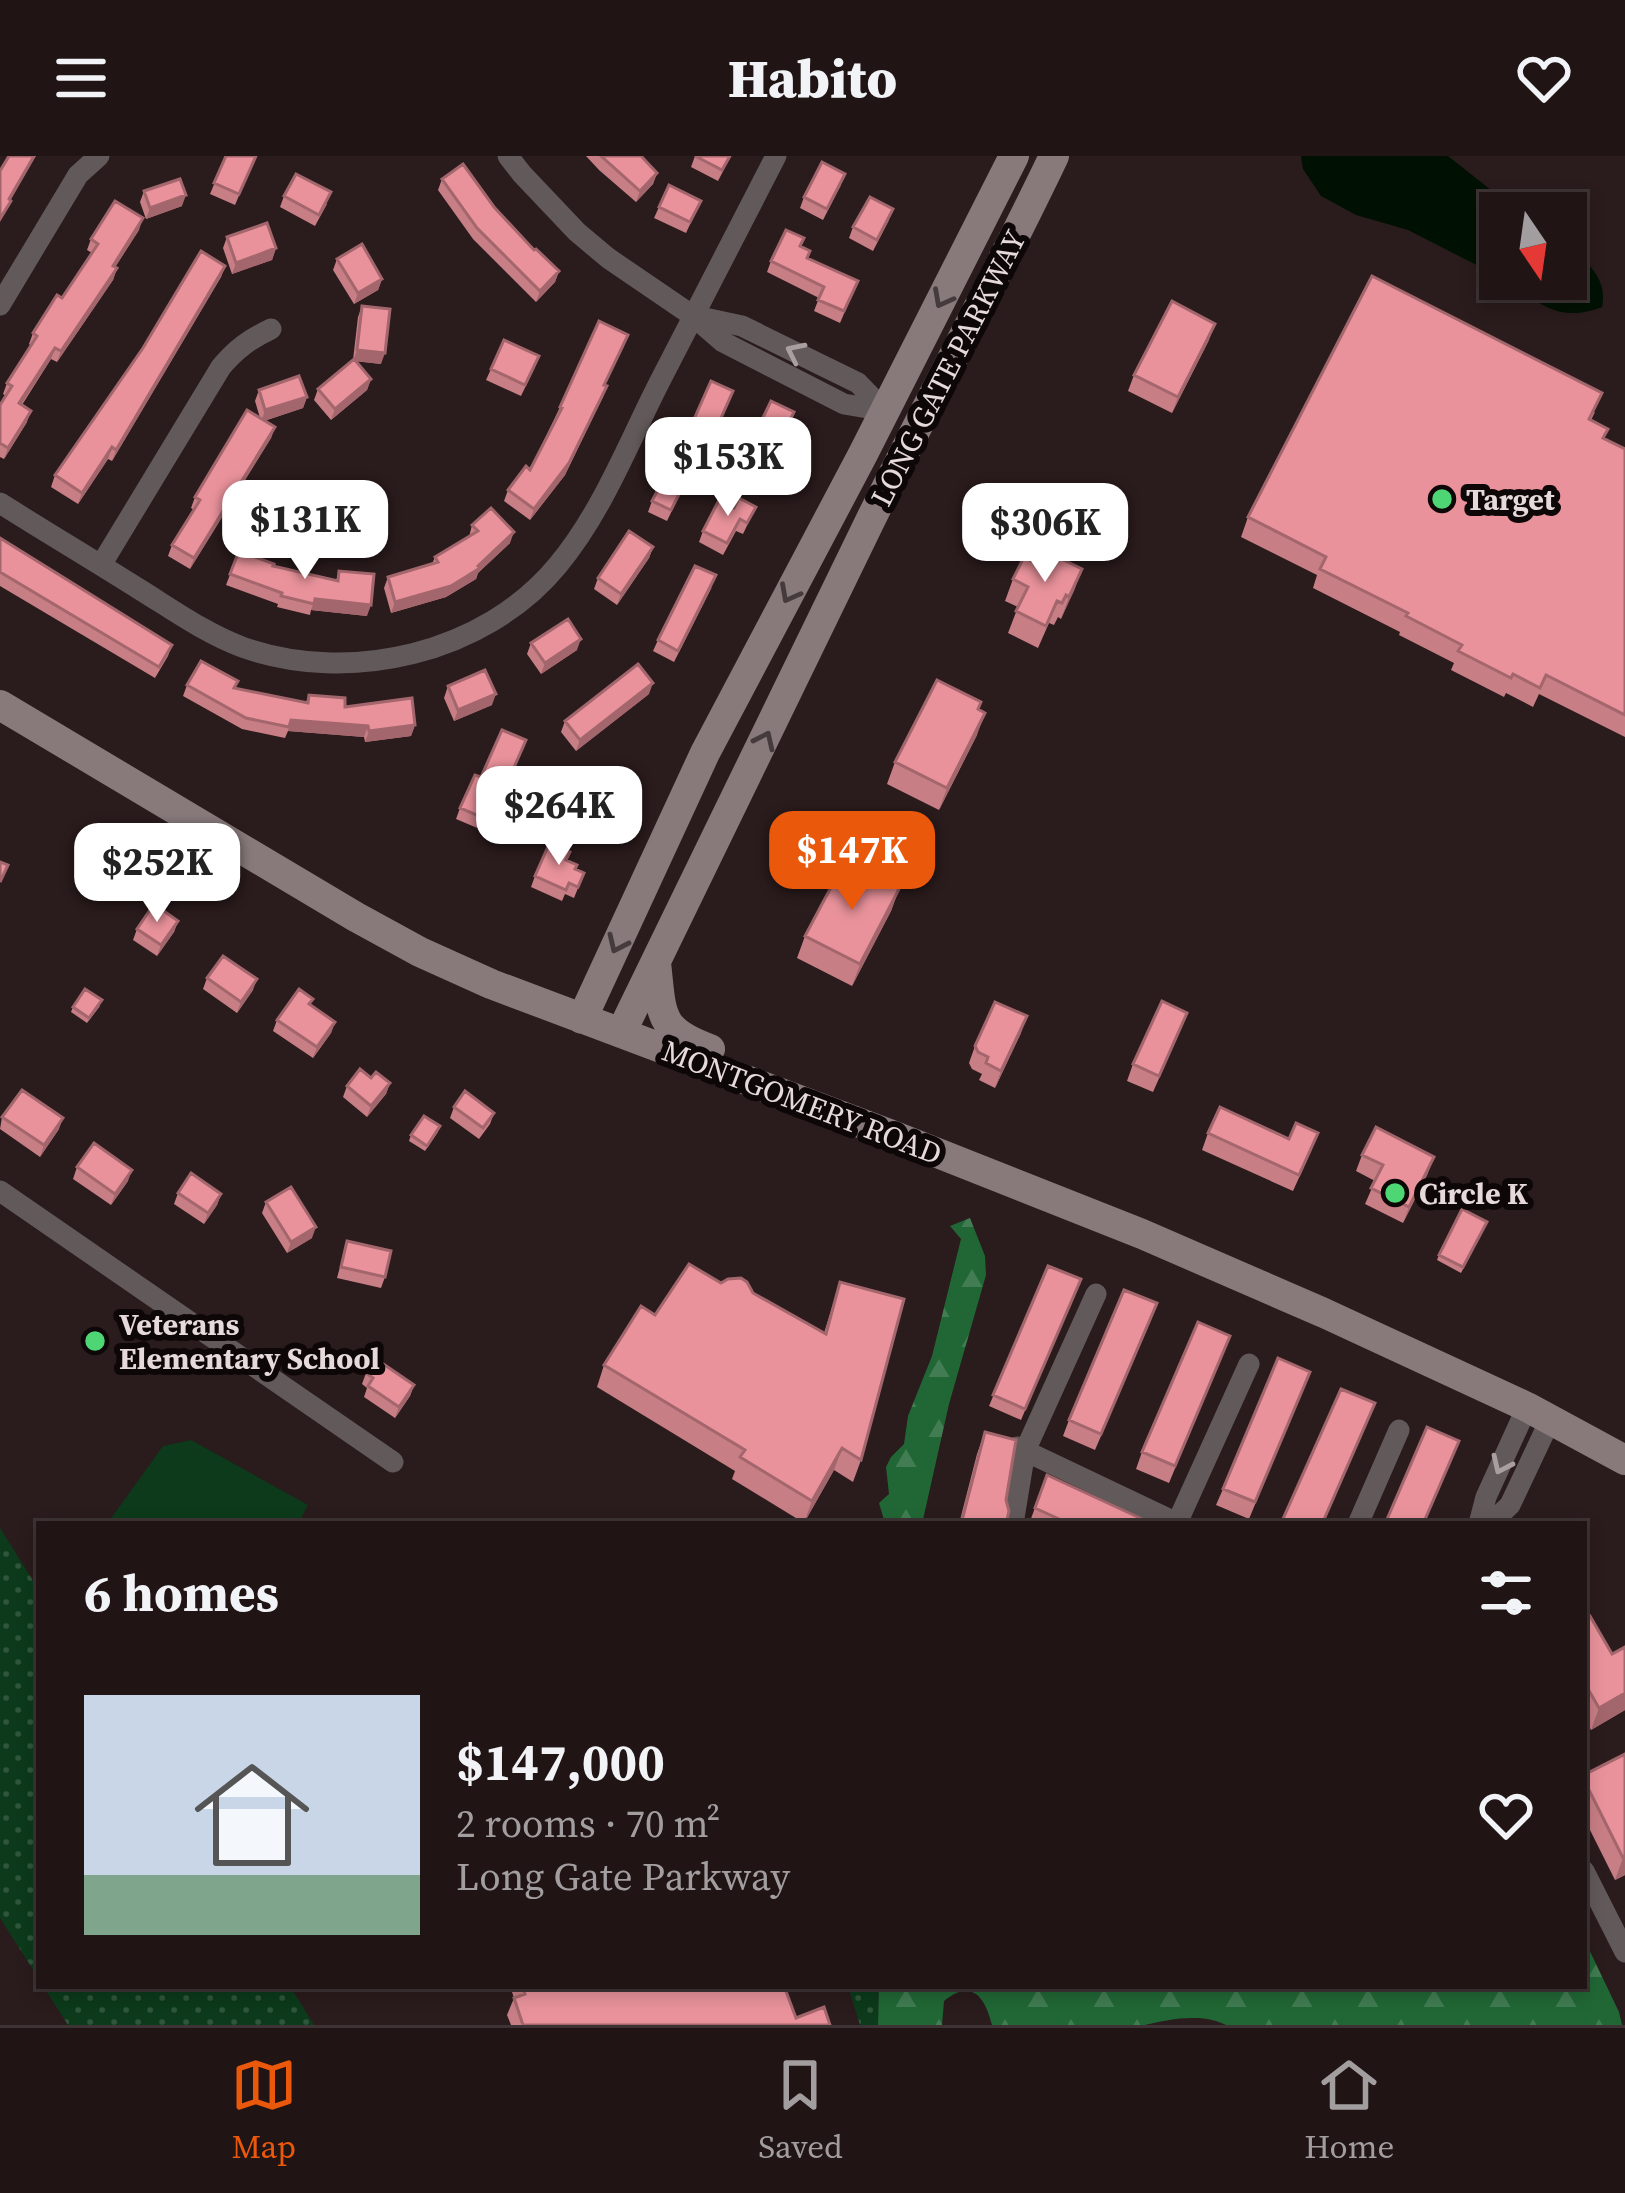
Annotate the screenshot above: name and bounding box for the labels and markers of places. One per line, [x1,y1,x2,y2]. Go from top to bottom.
pin: $153K [644,417,812,519]
place label: Target [1466,479,1555,520]
pin: $131K [221,480,389,582]
pin: $306K [961,483,1129,585]
marker: Target [1429,486,1455,512]
pin: $264K [475,766,643,868]
pin: $147K [768,811,936,913]
pin: $252K [73,823,241,925]
place label: Circle K [1419,1173,1528,1214]
marker: Circle K [1382,1180,1408,1206]
place label: Veterans Elementary School [119,1304,380,1379]
marker: Veterans Elementary School [82,1328,108,1354]

